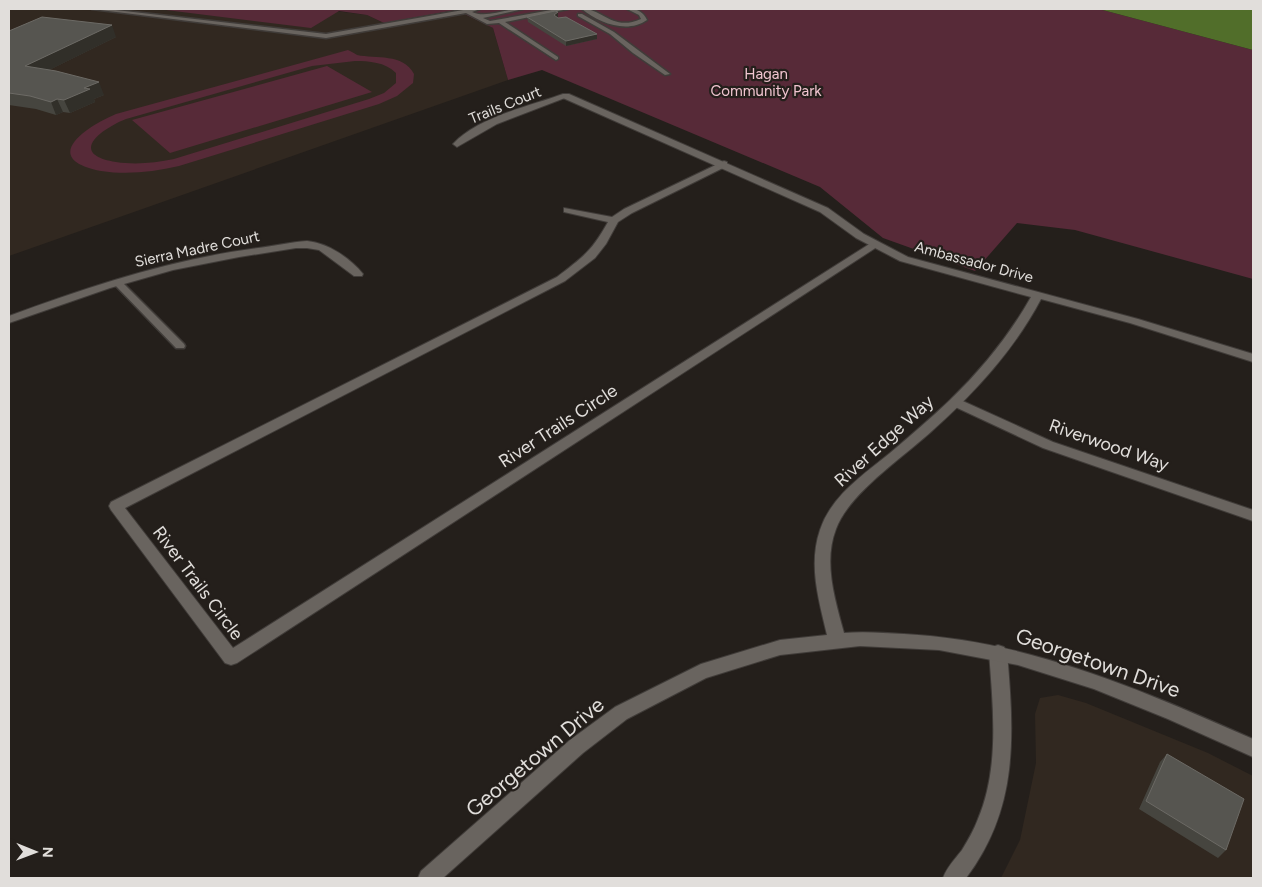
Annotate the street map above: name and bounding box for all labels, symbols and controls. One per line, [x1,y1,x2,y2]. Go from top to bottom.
park label: Hagan Community Park [710,65,822,100]
street label: Trails Court [466,82,544,128]
street label: Sierra Madre Court [133,227,261,271]
street label: Ambassador Drive [913,238,1035,286]
street label: River Trails Circle [495,379,622,473]
street label: River Edge Way [830,390,939,491]
street label: Riverwood Way [1046,414,1172,476]
street label: River Trails Circle [148,522,248,644]
street label: Georgetown Drive [1013,623,1184,702]
street label: Georgetown Drive [461,692,609,822]
north arrow [10,827,60,877]
text: N [39,847,56,858]

